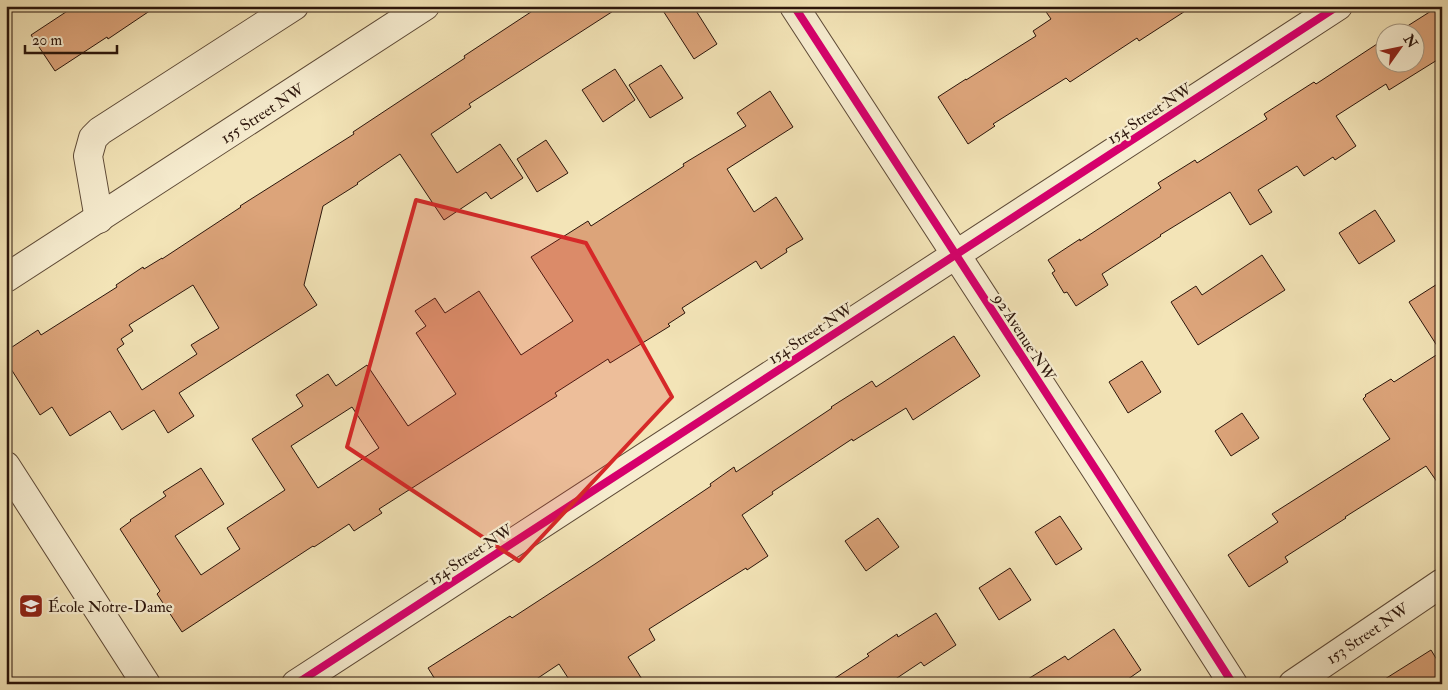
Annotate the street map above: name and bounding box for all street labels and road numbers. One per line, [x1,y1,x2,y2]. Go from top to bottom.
street label: 155 Street NW [217,79,309,148]
street label: 154 Street NW [1103,79,1196,149]
street label: 92 Avenue NW [988,289,1060,386]
street label: 154 Street NW [764,299,857,369]
street label: 154 Street NW [424,520,517,590]
street label: 153 Street NW [1323,599,1413,669]

